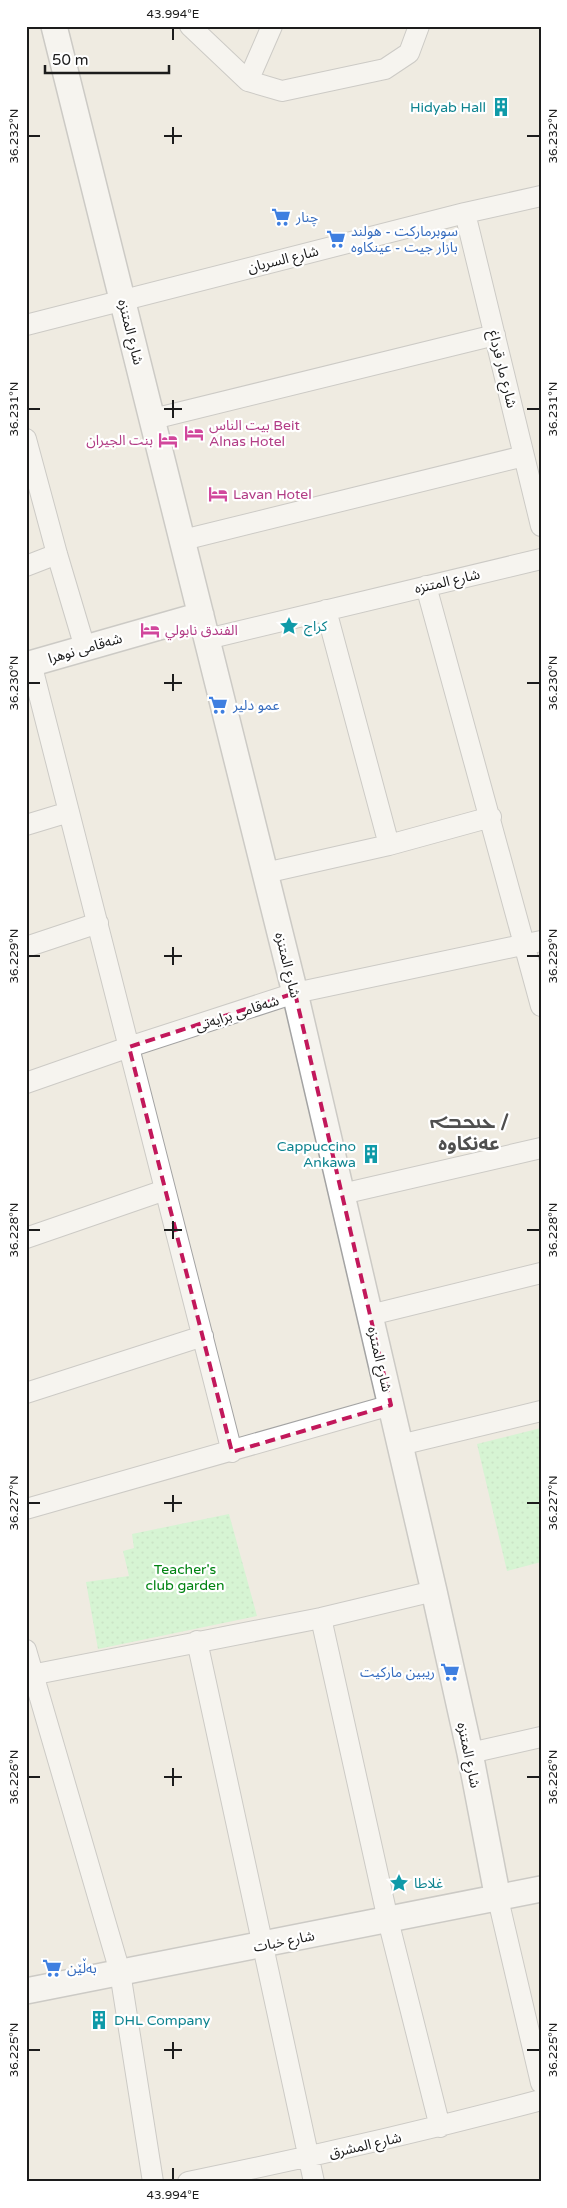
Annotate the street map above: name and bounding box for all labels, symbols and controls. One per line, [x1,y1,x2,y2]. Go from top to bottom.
text: 43.994°E [147,7,200,21]
scale bar [45,42,169,74]
text: 50 m [52,51,89,69]
building icon: Hidyab Hall [490,96,512,118]
place label: Hidyab Hall [410,99,486,116]
text: 36.232°N [7,109,21,163]
text: 36.232°N [546,109,560,163]
supermarket icon: چنار [270,206,292,228]
place label: چنار [295,209,318,227]
place label: سوبرماركت - هولند بازار جيت - عينكاوه [351,223,458,256]
supermarket icon: سوبرماركت - هولند بازار جيت - عينكاوه [325,228,347,250]
street label: شارع السريان [246,242,321,278]
street label: شارع المتنزه [112,298,147,367]
street label: شارع مار قرداغ [483,328,520,410]
text: 36.231°N [7,382,21,436]
text: 36.231°N [546,382,560,436]
place label: بيت الناس Beit Alnas Hotel [209,417,300,450]
hotel icon: بيت الناس Beit Alnas Hotel [183,422,205,444]
hotel icon: بنت الجيران [157,429,179,451]
place label: بنت الجيران [86,432,153,449]
hotel icon: Lavan Hotel [207,483,229,505]
place label: Lavan Hotel [233,486,312,503]
street label: شارع المتنزه [413,566,482,599]
place icon: كراج [278,615,300,637]
place label: كراج [304,618,327,637]
hotel icon: الفندق نابولي [139,619,161,641]
place label: الفندق نابولي [165,622,238,641]
street label: شەقامی نوهرا [46,630,124,667]
text: 36.230°N [7,656,21,710]
text: 36.230°N [546,656,560,710]
supermarket icon: عمو دلير [207,694,229,716]
place label: عمو دلير [232,697,279,714]
text: 36.229°N [7,929,21,983]
text: 36.229°N [546,929,560,983]
street label: شارع المتنزه [269,931,304,1000]
street label: شەقامی برایەتی [193,992,281,1035]
district label: ܥܢܟܒܐ / عەنکاوە [429,1111,509,1155]
place label: Cappuccino Ankawa [277,1138,356,1171]
building icon: Cappuccino Ankawa [360,1143,382,1165]
text: 36.228°N [7,1203,21,1257]
text: 36.228°N [546,1203,560,1257]
street label: شارع المتنزه [362,1325,395,1394]
text: 36.227°N [7,1475,21,1531]
text: 36.227°N [546,1475,560,1531]
park label: Teacher's club garden [145,1561,225,1594]
supermarket icon: ريبين ماركيت [439,1661,461,1683]
place label: ريبين ماركيت [360,1664,435,1681]
street label: شارع المتنزه [451,1721,484,1790]
text: 36.226°N [7,1750,21,1804]
text: 36.226°N [546,1750,560,1804]
place icon: غلاطا [388,1872,410,1894]
place label: غلاطا [414,1875,443,1892]
street label: شارع خبات [252,1927,317,1958]
supermarket icon: بەڵێن [41,1957,63,1979]
place label: بەڵێن [67,1958,97,1977]
building icon: DHL Company [88,2009,110,2031]
place label: DHL Company [114,2012,211,2029]
text: 36.225°N [7,2023,21,2077]
text: 36.225°N [546,2023,560,2077]
street label: شارع المشرق [327,2129,403,2164]
text: 43.994°E [147,2188,200,2202]

